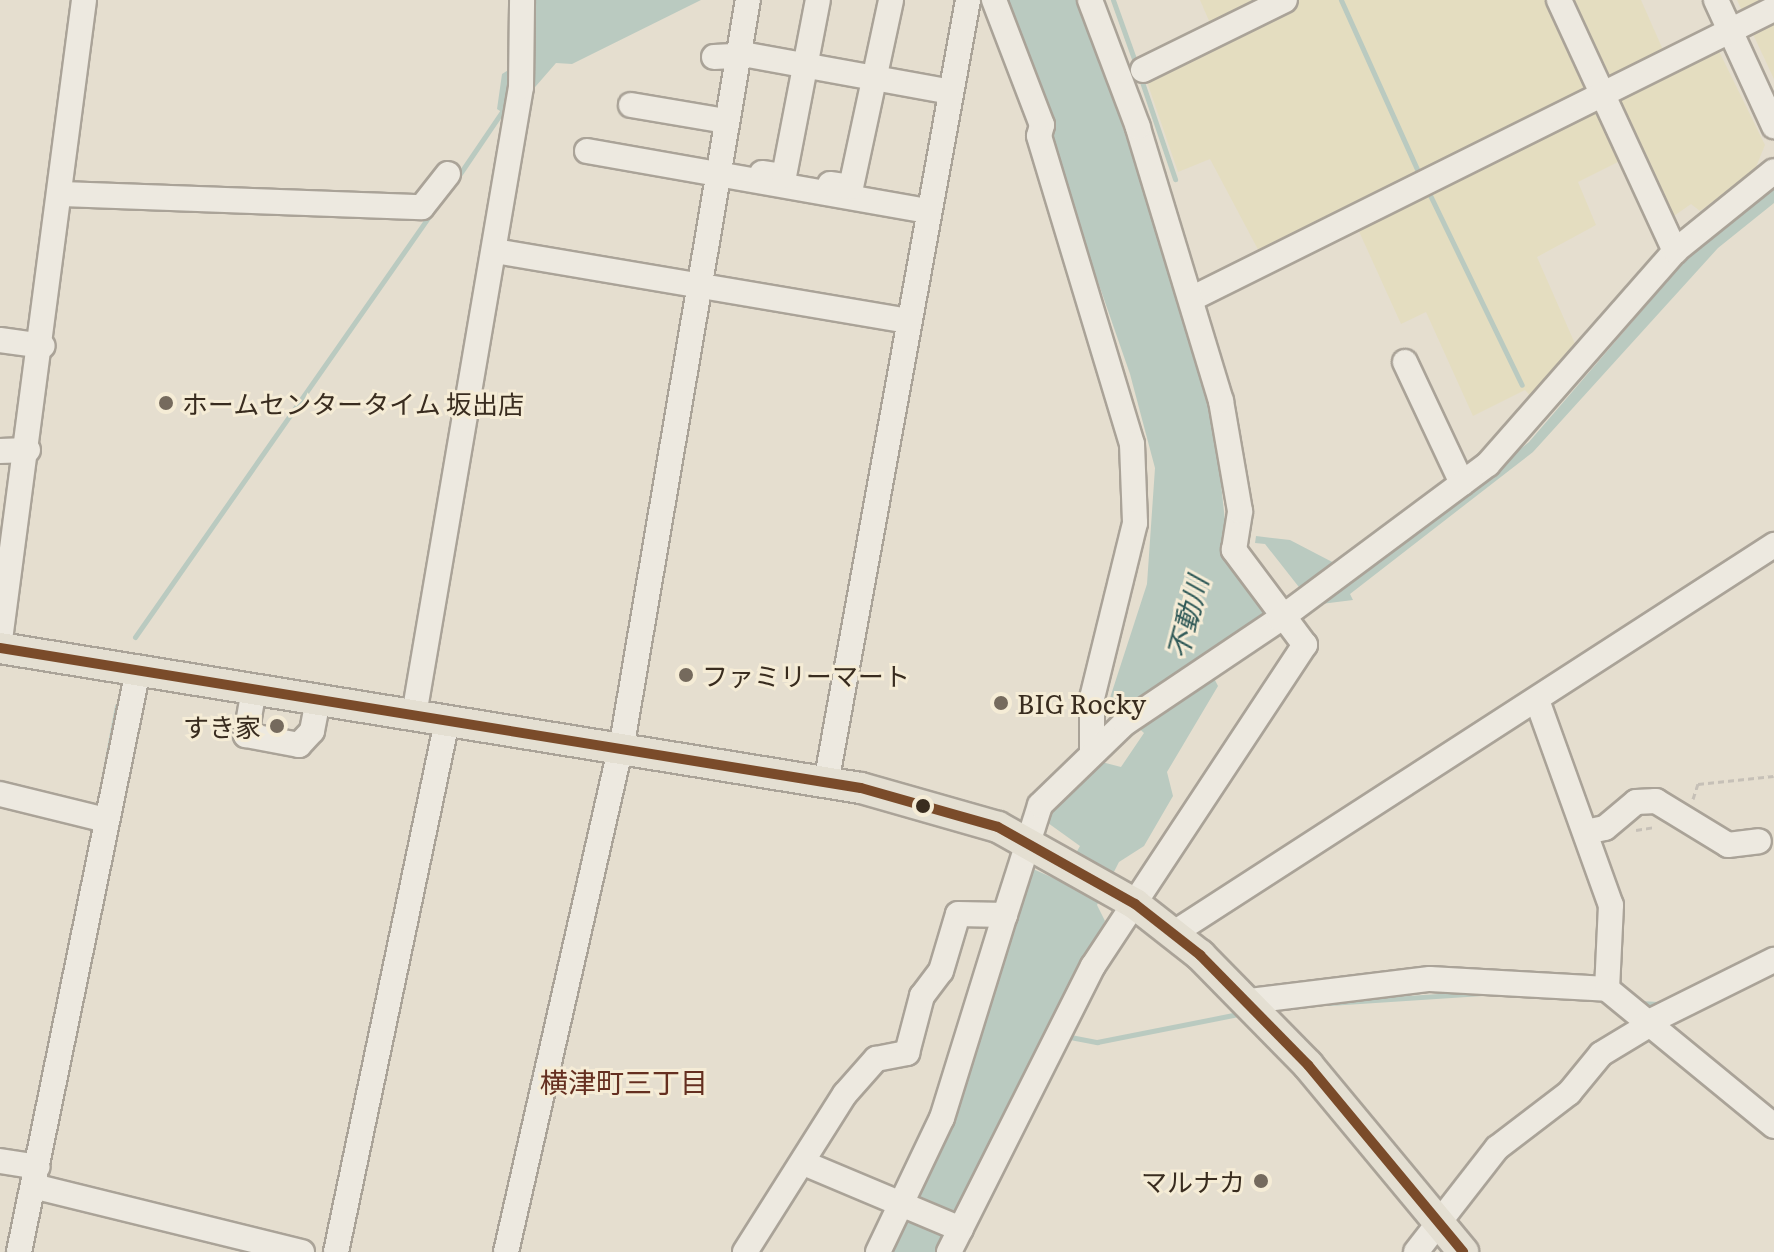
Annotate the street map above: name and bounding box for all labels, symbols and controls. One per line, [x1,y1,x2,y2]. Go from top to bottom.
place label: ホームセンタータイム 坂出店 [182,387,525,419]
marker: ホームセンタータイム 坂出店 [157,394,175,412]
water label: 不動川 [1159,572,1213,662]
place label: ファミリーマート [702,659,910,691]
marker: ファミリーマート [677,666,695,684]
place label: BIG Rocky [1017,687,1146,719]
marker: BIG Rocky [992,694,1010,712]
place label: すき家 [183,710,261,742]
marker: すき家 [268,717,286,735]
unlabelled marker [915,798,931,814]
district label: 横津町三丁目 [540,1064,708,1098]
place label: マルナカ [1141,1165,1245,1197]
marker: マルナカ [1252,1172,1270,1190]

